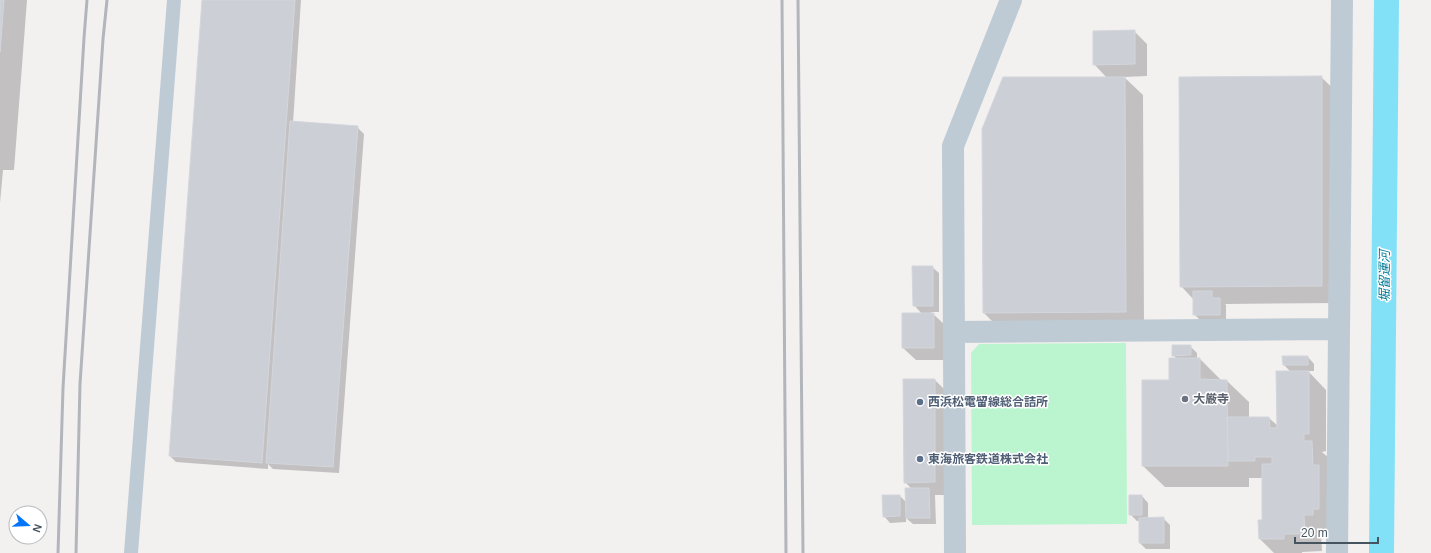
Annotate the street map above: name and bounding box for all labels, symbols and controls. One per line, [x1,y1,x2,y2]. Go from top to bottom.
water label: 堀留運河 [1377,247,1392,302]
place label: 大厳寺 [1193,392,1229,406]
marker: 大厳寺 [1180,394,1190,404]
place label: 西浜松電留線総合詰所 [928,395,1048,409]
marker: 西浜松電留線総合詰所 [915,397,925,407]
place label: 東海旅客鉄道株式会社 [928,452,1048,466]
marker: 東海旅客鉄道株式会社 [915,454,925,464]
north arrow [8,505,48,545]
scale bar [1295,519,1378,545]
text: N [30,523,44,534]
text: 20 m [1301,526,1328,540]

